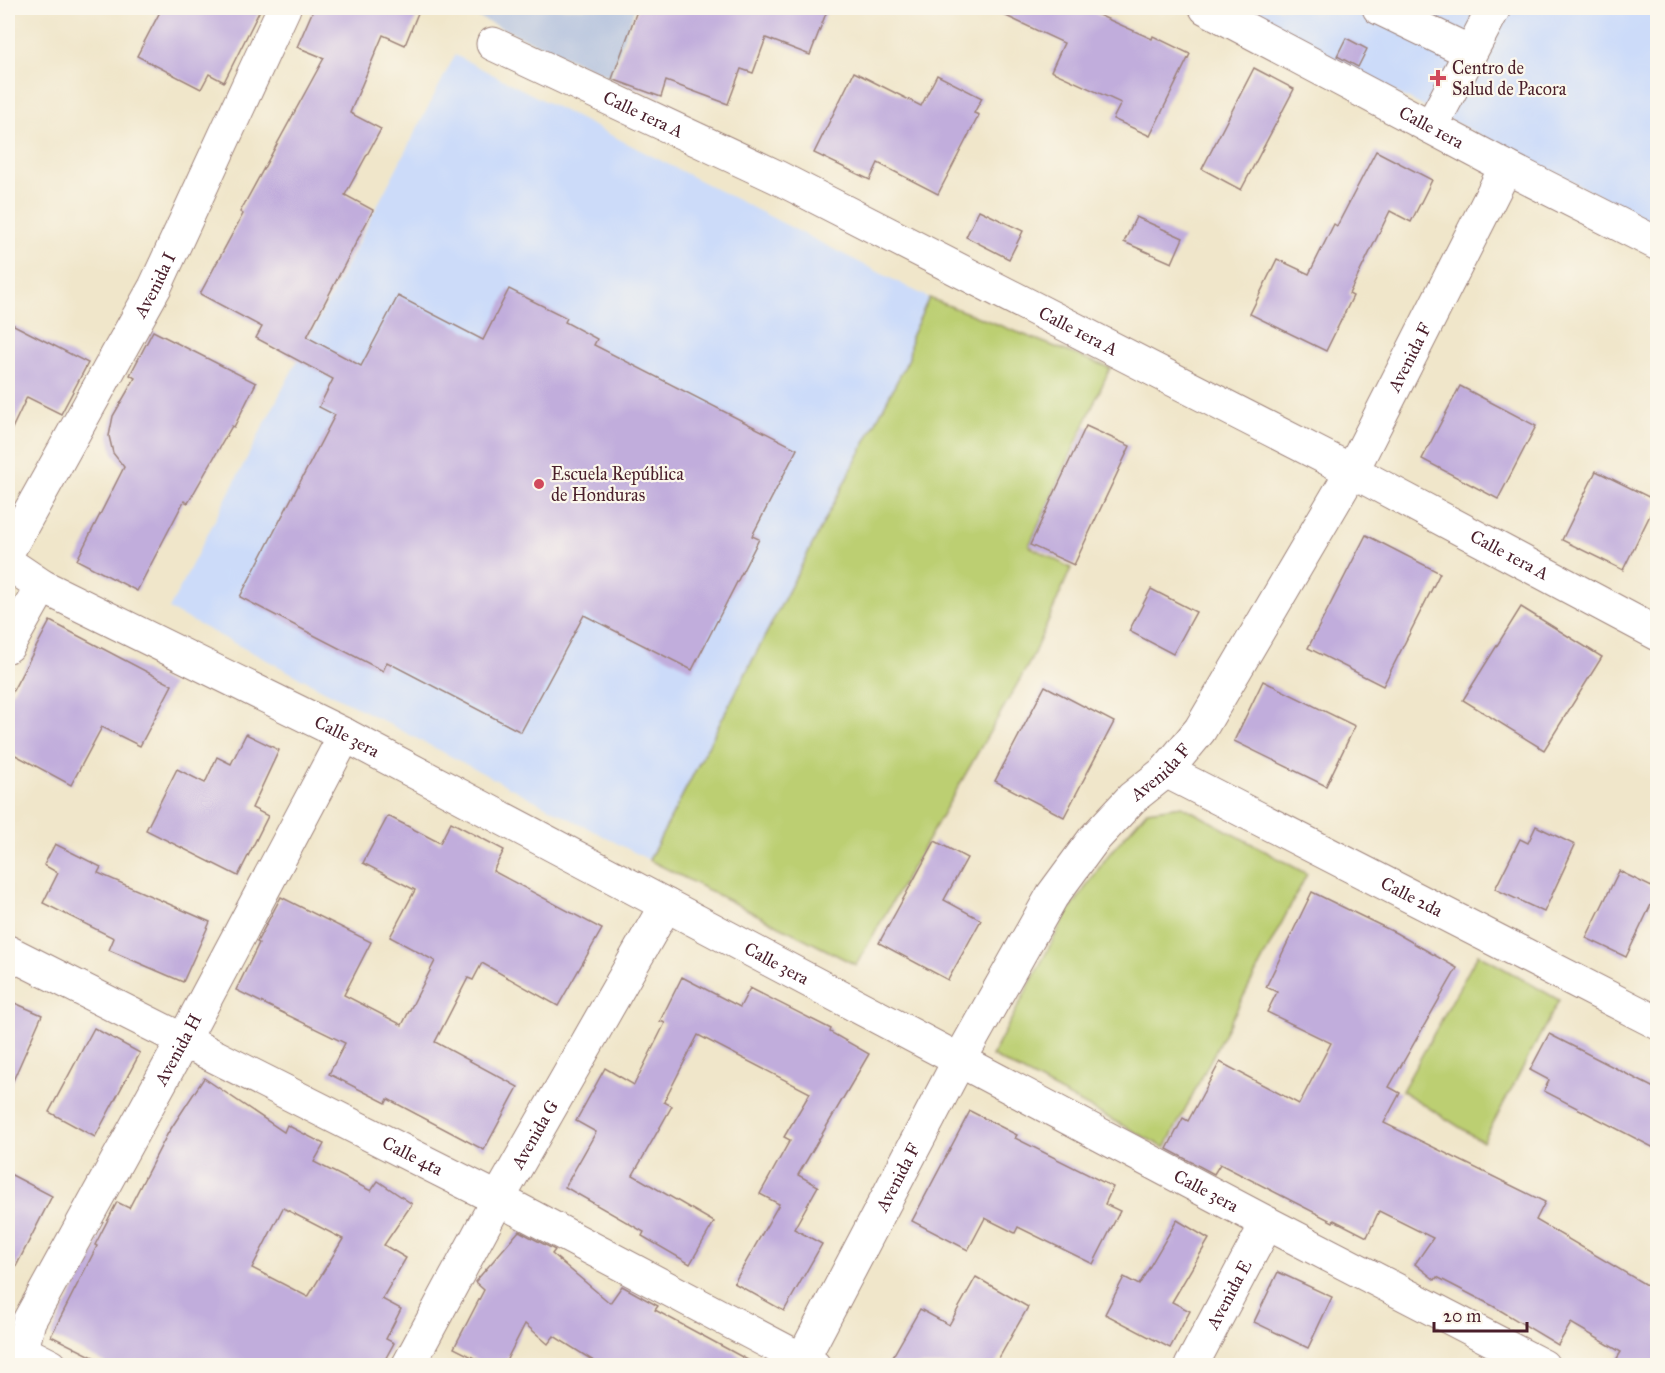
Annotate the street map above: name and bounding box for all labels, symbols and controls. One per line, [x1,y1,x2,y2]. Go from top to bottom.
place label: Centro de Salud de Pacora [1452,57,1567,100]
marker: Centro de Salud de Pacora [1429,69,1447,87]
street label: Calle 1era A [600,86,687,143]
street label: Calle 1era [1395,101,1468,154]
street label: Avenida I [129,249,181,322]
street label: Calle 1era A [1035,302,1122,360]
street label: Avenida F [1383,319,1436,396]
place label: Escuela República de Honduras [551,463,684,506]
marker: Escuela República de Honduras [532,477,546,491]
street label: Calle 1era A [1467,525,1553,585]
street label: Calle 3era [311,711,383,762]
street label: Avenida F [1125,739,1195,806]
street label: Calle 2da [1377,872,1447,922]
street label: Calle 3era [740,937,813,990]
street label: Avenida H [149,1010,206,1090]
street label: Avenida G [506,1096,563,1174]
street label: Calle 4ta [379,1131,447,1181]
street label: Avenida F [870,1139,925,1216]
street label: Calle 3era [1170,1165,1243,1217]
street label: Avenida E [1201,1256,1256,1334]
scale bar [1434,1295,1527,1333]
text: 20 m [1443,1305,1481,1327]

